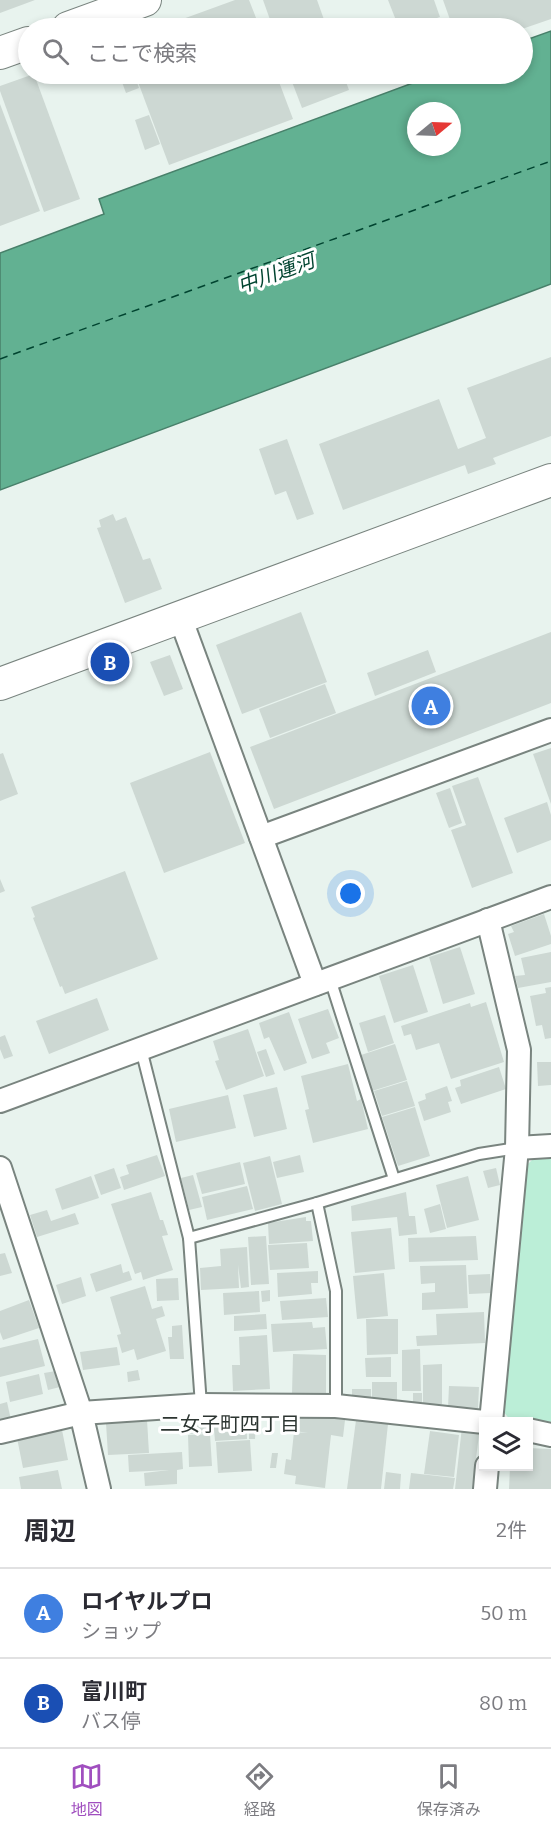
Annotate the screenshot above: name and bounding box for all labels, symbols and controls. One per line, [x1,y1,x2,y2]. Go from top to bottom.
search box [18,18,533,84]
icon: search [39,35,72,68]
text: ここで検索 [87,40,197,67]
north arrow [407,102,461,156]
water label: 中川運河 [234,247,321,298]
pin: B [90,640,130,684]
pin: A [412,684,450,728]
your location [336,879,365,908]
district label: 二女子町四丁目 [160,1412,300,1436]
map controls [479,1417,533,1471]
button: layers [479,1417,533,1471]
text: 周辺 [24,1516,76,1547]
text: 2件 [496,1518,527,1542]
text: ロイヤルプロ [81,1588,212,1615]
text: A [36,1601,51,1625]
text: 50 m [480,1601,527,1625]
text: ショップ [81,1619,161,1643]
text: 富川町 [81,1678,147,1705]
text: B [37,1691,50,1715]
text: 80 m [479,1691,527,1715]
text: バス停 [81,1709,141,1733]
tab: 地図 [70,1760,103,1820]
tab: 経路 [243,1760,276,1820]
tab: 保存済み [417,1760,481,1820]

